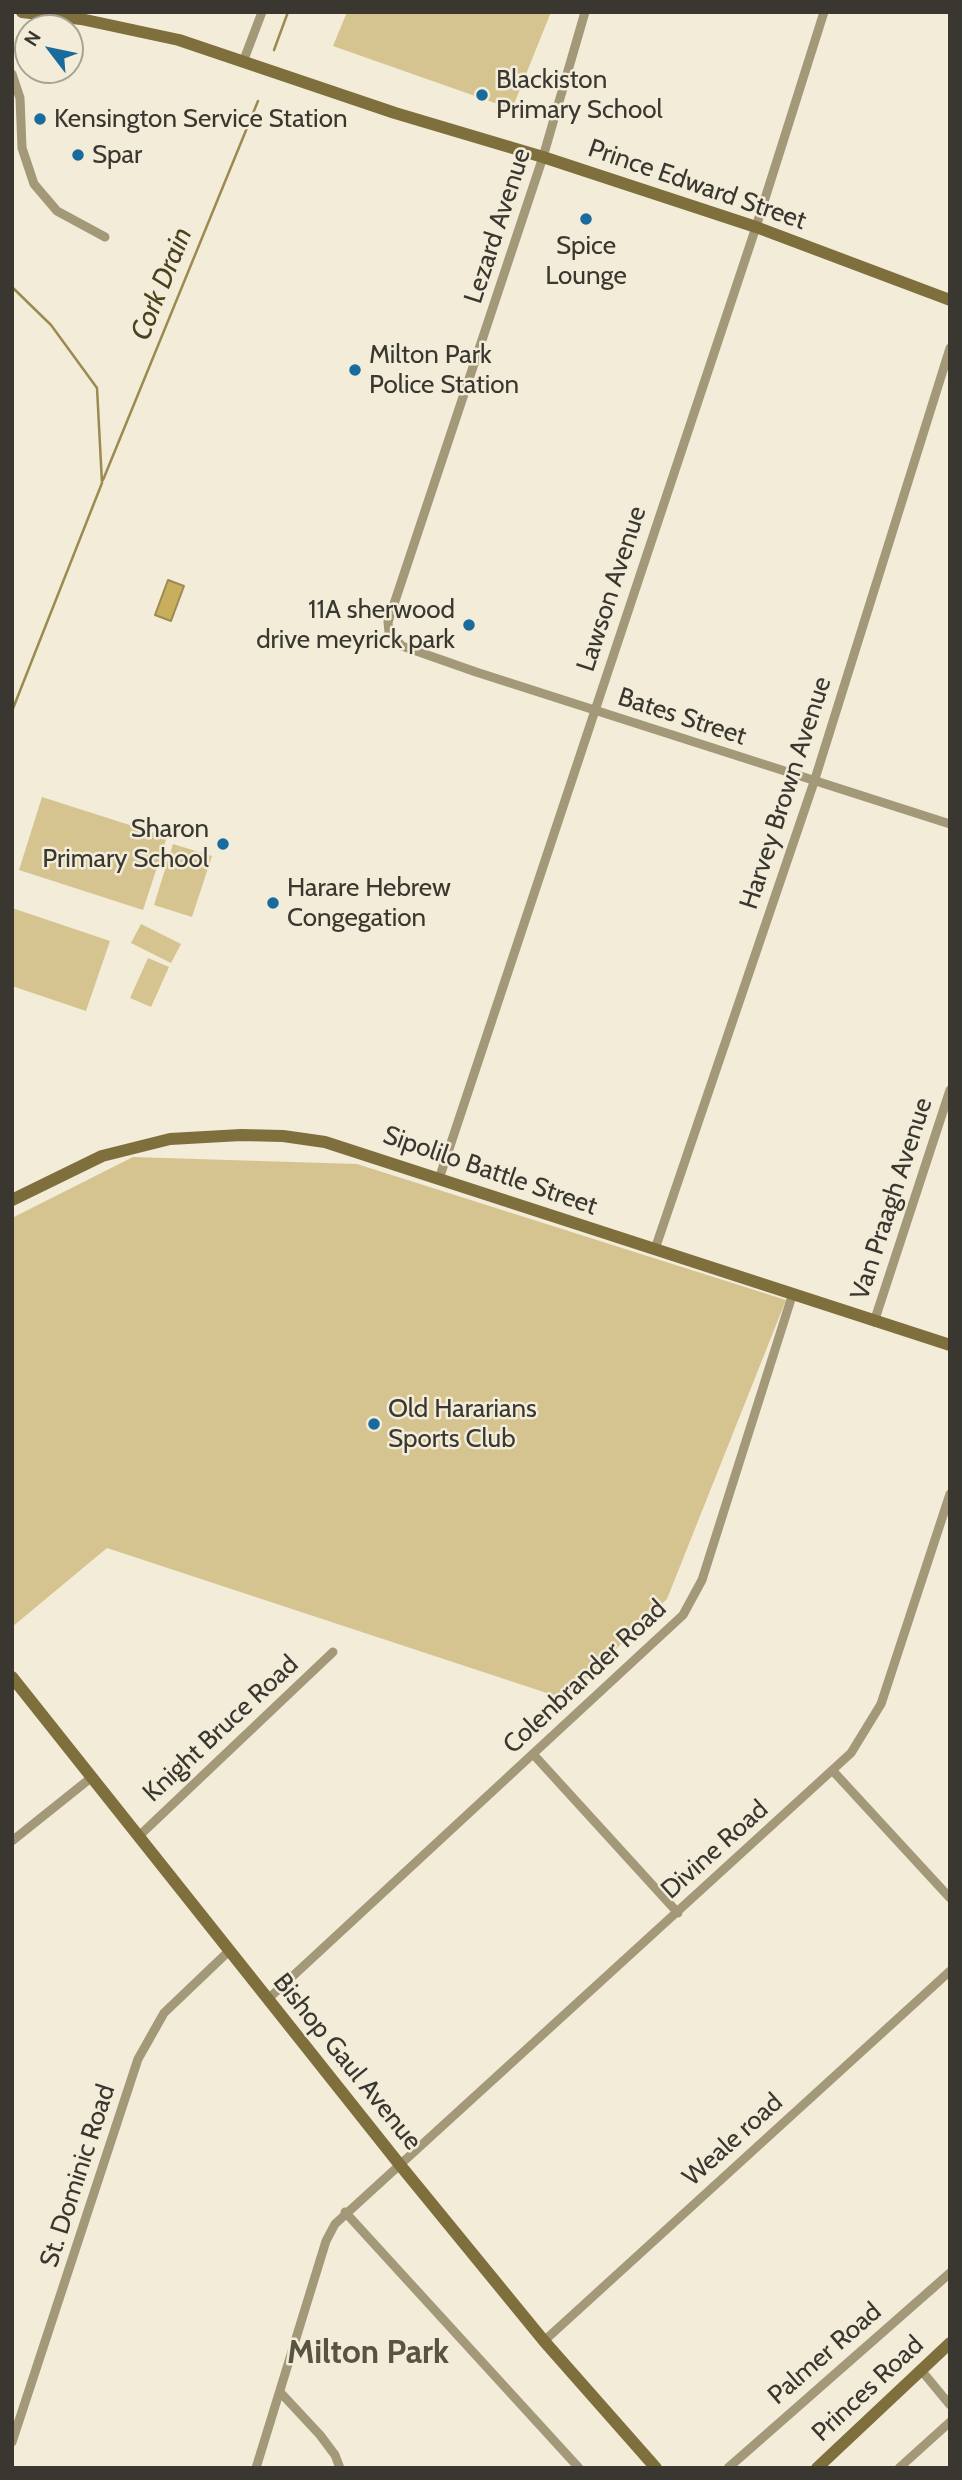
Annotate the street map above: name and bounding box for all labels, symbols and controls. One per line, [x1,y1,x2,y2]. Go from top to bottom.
north arrow [14,14,84,84]
text: N [19,27,46,50]
place label: Blackiston Primary School [496,64,663,126]
marker: Blackiston Primary School [474,87,490,103]
place label: Kensington Service Station [54,103,347,135]
marker: Kensington Service Station [32,111,48,127]
street label: Prince Edward Street [584,133,810,237]
place label: Spar [92,139,142,171]
street label: Lezard Avenue [458,144,538,308]
marker: Spar [70,147,86,163]
marker: Spice Lounge [578,211,594,227]
water label: Cork Drain [124,223,200,345]
place label: Spice Lounge [545,230,627,292]
place label: Milton Park Police Station [369,339,519,400]
marker: Milton Park Police Station [347,362,363,378]
street label: Lawson Avenue [571,502,653,676]
place label: 11A sherwood drive meyrick park [256,594,455,656]
marker: 11A sherwood drive meyrick park [461,617,477,633]
street label: Harvey Brown Avenue [734,673,838,913]
street label: Bates Street [614,682,750,752]
place label: Sharon Primary School [42,813,209,874]
marker: Sharon Primary School [215,836,231,852]
place label: Harare Hebrew Congegation [287,872,451,934]
marker: Harare Hebrew Congegation [265,895,281,911]
street label: Van Praagh Avenue [845,1094,939,1304]
street label: Sipolilo Battle Street [379,1120,601,1222]
place label: Old Hararians Sports Club [388,1393,537,1454]
marker: Old Hararians Sports Club [366,1416,382,1432]
street label: Colenbrander Road [497,1593,673,1761]
street label: Knight Bruce Road [137,1649,305,1809]
street label: Divine Road [655,1794,775,1906]
street label: Bishop Gaul Avenue [266,1967,428,2157]
street label: St. Dominic Road [34,2081,122,2271]
street label: Weale road [677,2087,789,2193]
street label: Palmer Road [762,2296,888,2412]
street label: Princes Road [806,2330,930,2448]
district label: Milton Park [287,2333,449,2373]

